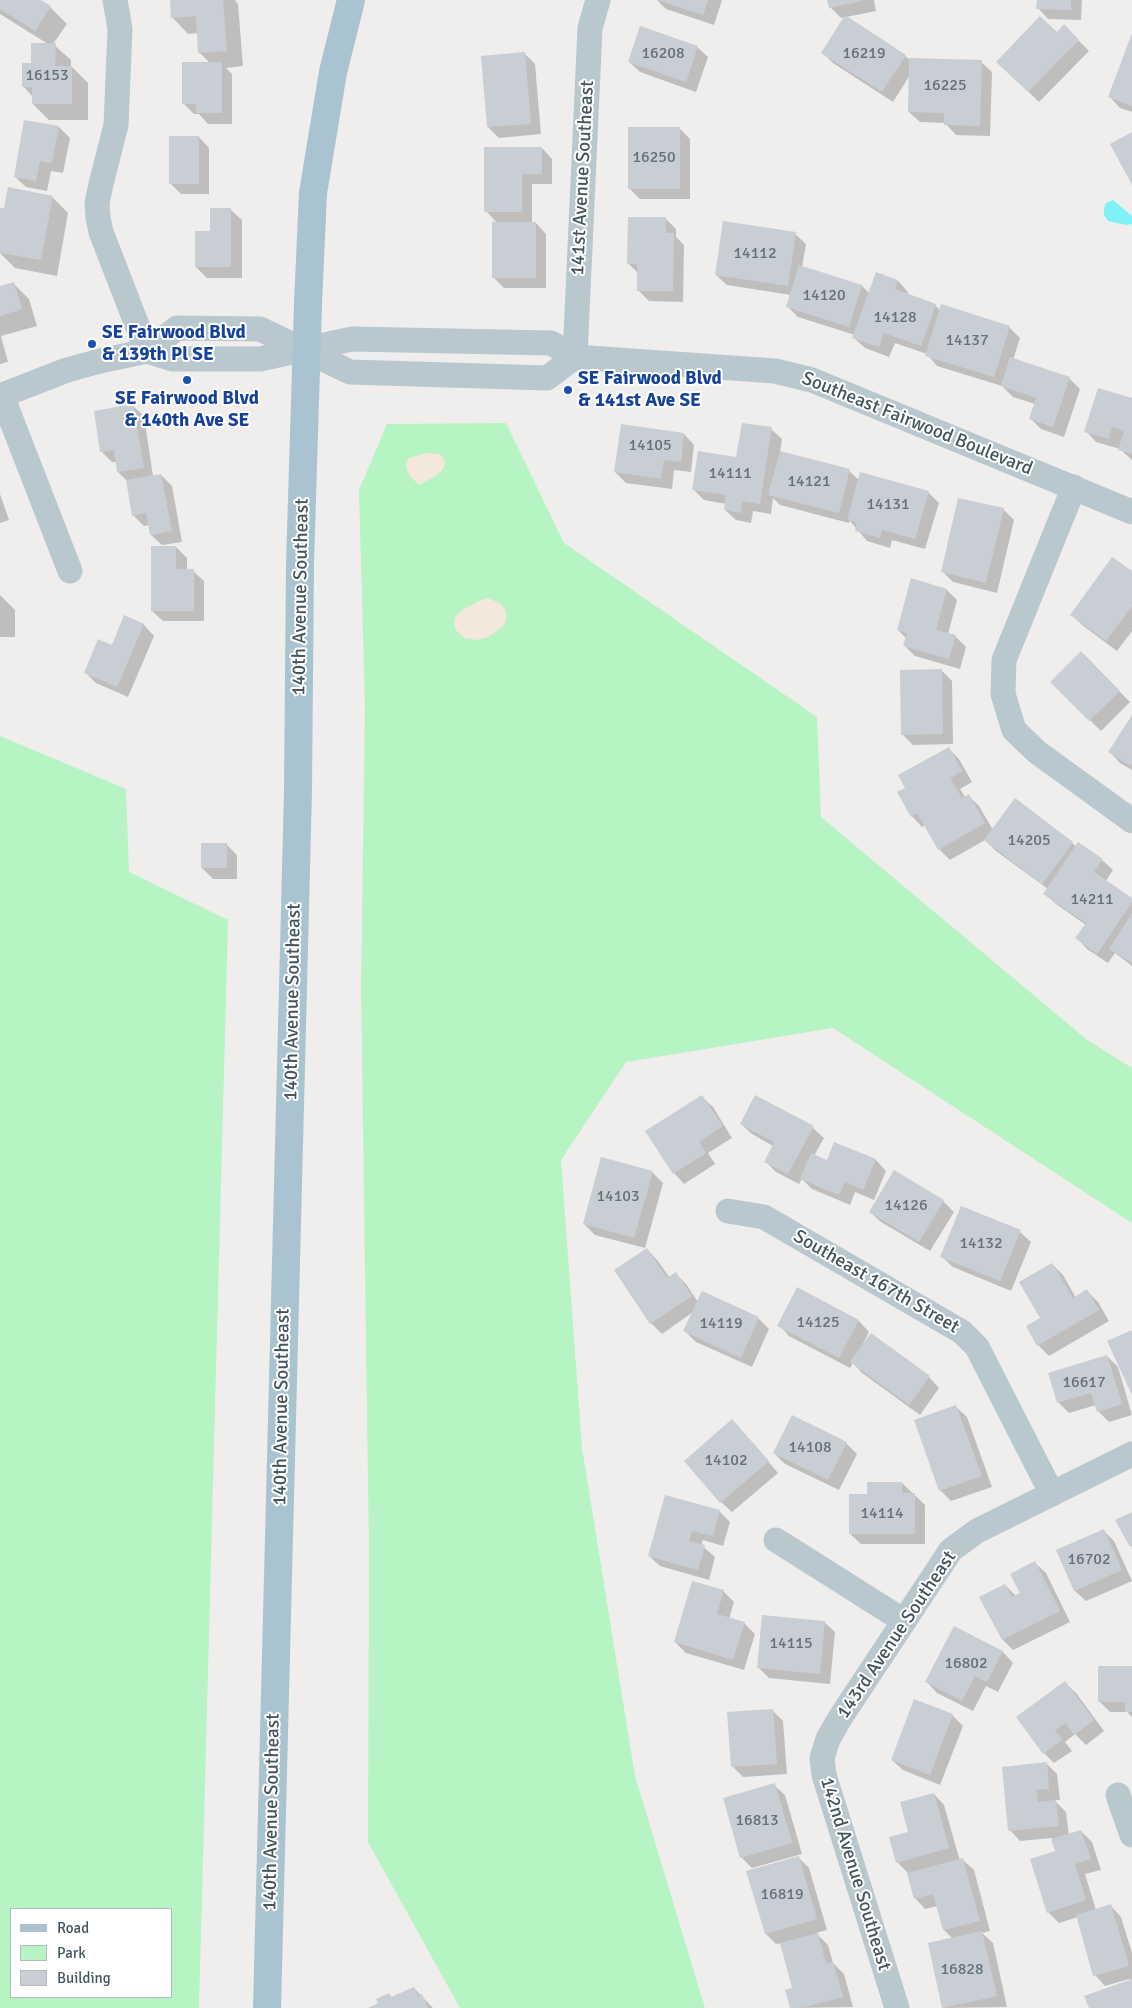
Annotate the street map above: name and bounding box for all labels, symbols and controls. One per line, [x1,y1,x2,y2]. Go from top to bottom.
house number: 16208 [641,44,685,64]
house number: 16219 [842,44,886,64]
house number: 16153 [25,66,69,86]
house number: 16225 [923,76,967,96]
street label: 141st Avenue Southeast [567,80,599,276]
house number: 16250 [632,148,676,168]
house number: 14112 [733,244,777,264]
house number: 14120 [802,286,846,306]
house number: 14128 [873,308,917,328]
place label: SE Fairwood Blvd & 139th Pl SE [102,322,246,366]
house number: 14137 [945,331,989,351]
marker: SE Fairwood Blvd & 139th Pl SE [86,338,98,350]
street label: Southeast Fairwood Boulevard [798,367,1036,481]
place label: SE Fairwood Blvd & 141st Ave SE [578,368,722,412]
marker: SE Fairwood Blvd & 140th Ave SE [181,374,193,386]
marker: SE Fairwood Blvd & 141st Ave SE [562,384,574,396]
place label: SE Fairwood Blvd & 140th Ave SE [115,388,259,432]
house number: 14105 [628,436,672,456]
house number: 14111 [708,464,752,484]
house number: 14121 [787,472,831,492]
house number: 14131 [866,495,910,515]
street label: 140th Avenue Southeast [288,498,314,696]
house number: 14205 [1007,831,1051,851]
house number: 14211 [1070,890,1114,910]
street label: 140th Avenue Southeast [280,903,306,1101]
house number: 14103 [596,1187,640,1207]
house number: 14126 [884,1196,928,1216]
street label: Southeast 167th Street [789,1225,963,1339]
house number: 14132 [959,1234,1003,1254]
street label: 140th Avenue Southeast [269,1308,295,1506]
house number: 14125 [796,1313,840,1333]
house number: 14119 [699,1314,743,1334]
house number: 16617 [1062,1373,1106,1393]
house number: 14108 [788,1438,832,1458]
house number: 14102 [704,1451,748,1471]
house number: 14114 [860,1504,904,1524]
street label: 143rd Avenue Southeast [832,1547,962,1723]
house number: 16702 [1067,1550,1111,1570]
house number: 14115 [769,1634,813,1654]
house number: 16802 [944,1654,988,1674]
street label: 140th Avenue Southeast [259,1713,285,1911]
street label: 142nd Avenue Southeast [815,1775,895,1973]
house number: 16813 [735,1811,779,1831]
house number: 16819 [760,1885,804,1905]
legend [10,1908,172,1998]
text: Road [57,1919,89,1937]
text: Park [57,1944,86,1962]
house number: 16828 [940,1960,984,1980]
text: Building [57,1969,111,1987]

